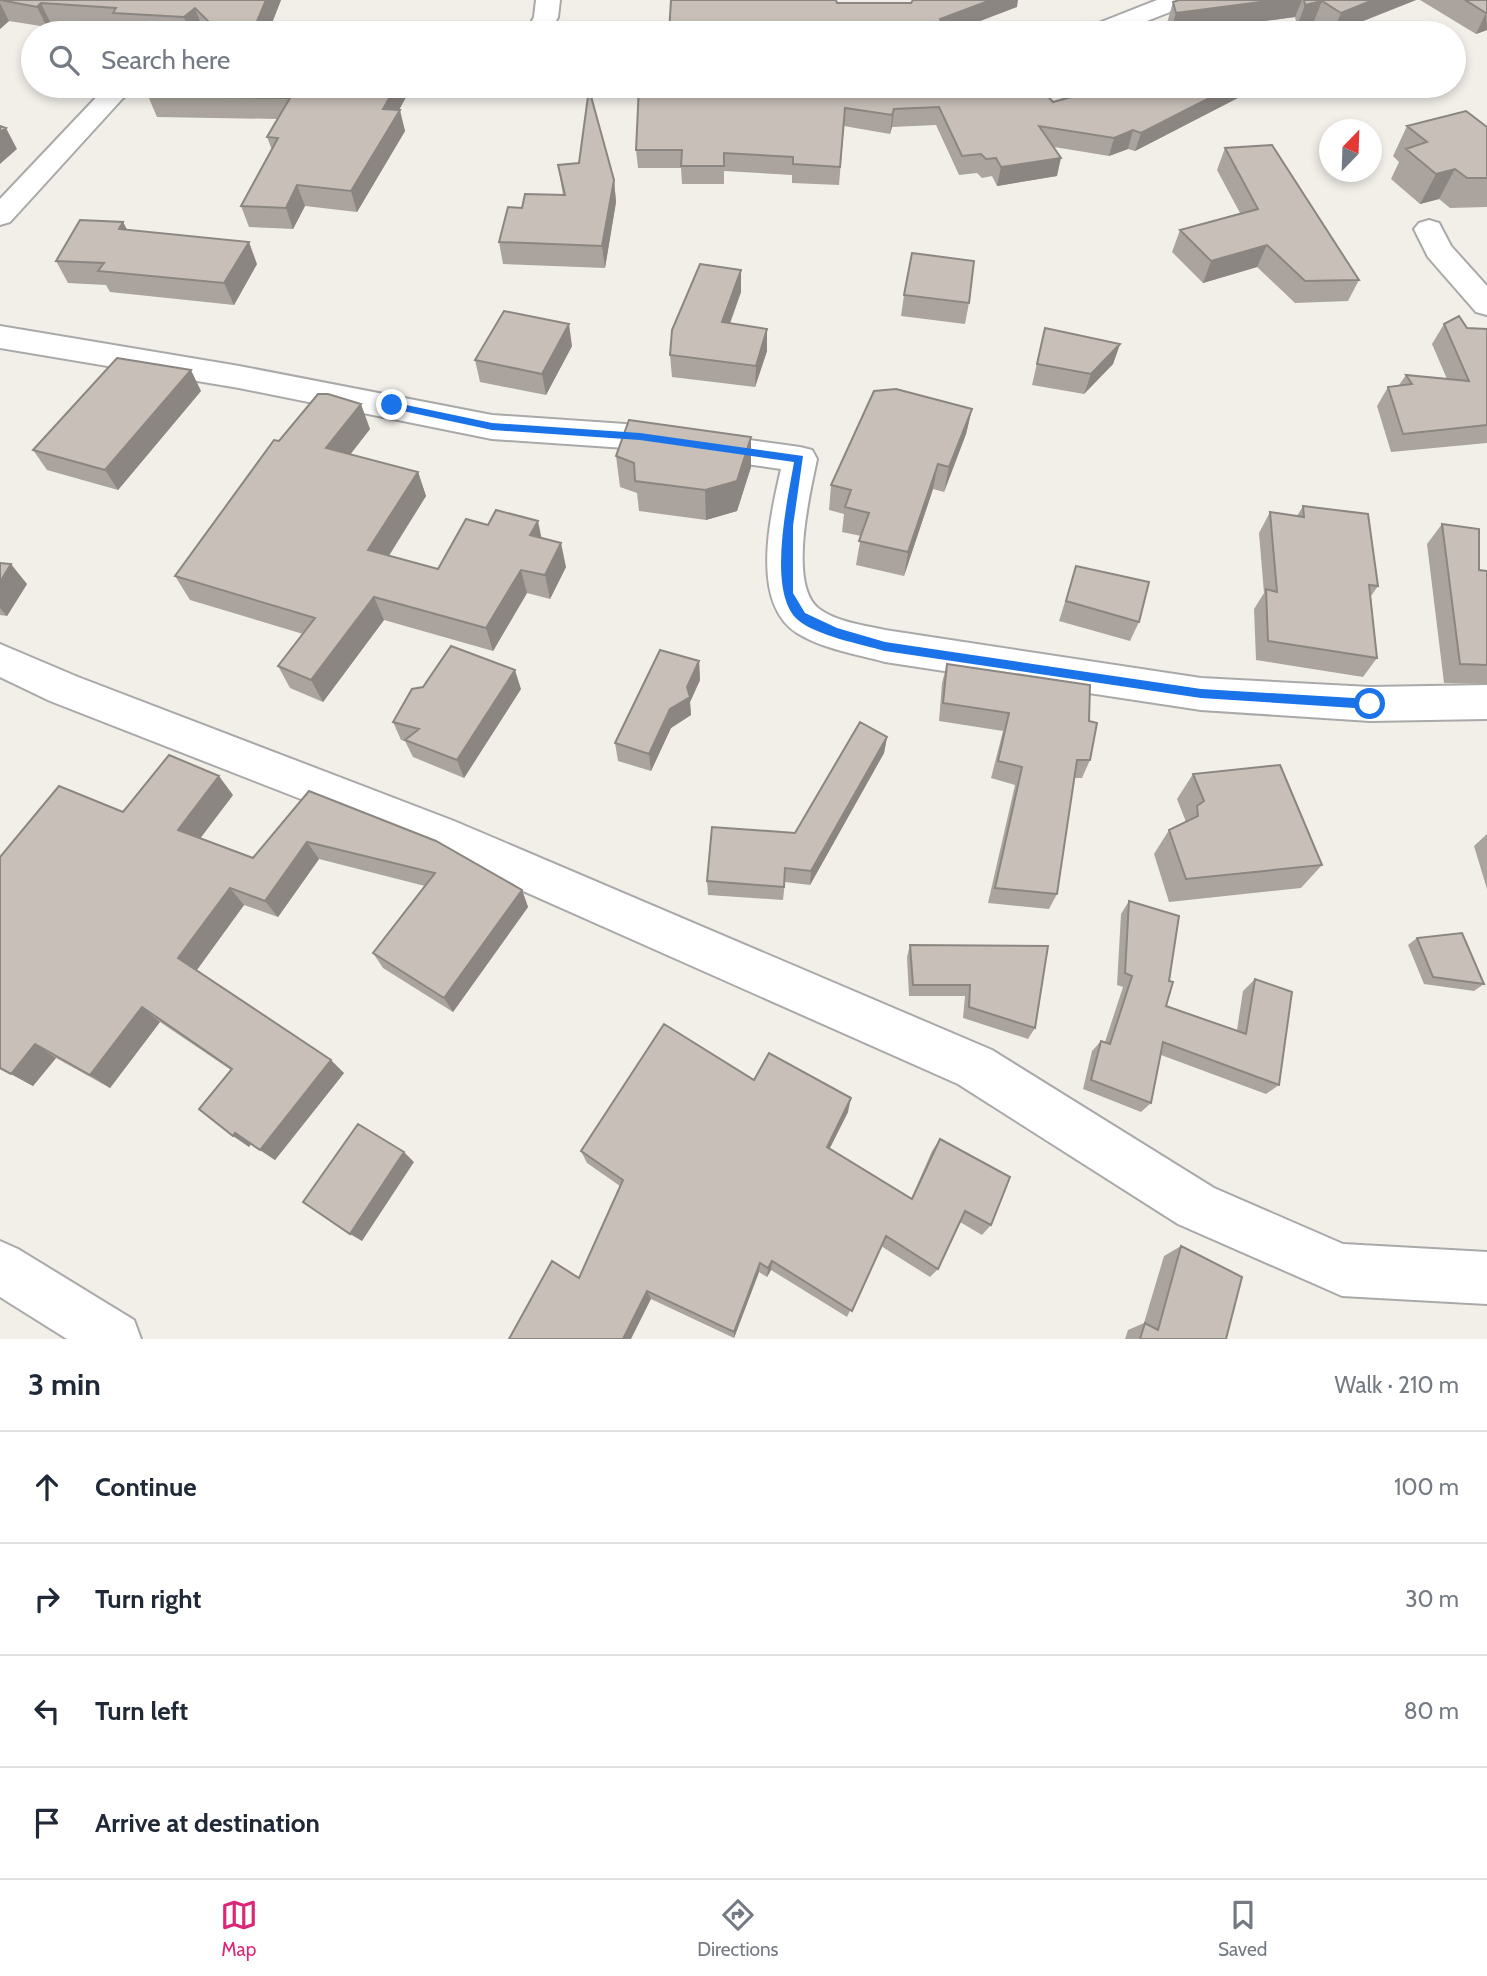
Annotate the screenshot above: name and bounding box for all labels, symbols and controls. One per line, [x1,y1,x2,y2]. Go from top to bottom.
search box [21,21,1466,98]
icon: search [45,41,83,79]
text: Search here [101,44,230,76]
north arrow [1319,119,1382,182]
route end [376,389,407,420]
route start [1354,688,1385,719]
text: 3 min [28,1366,101,1403]
text: Walk · 210 m [1335,1371,1459,1399]
icon: ahead [28,1468,66,1506]
text: Continue [95,1471,197,1503]
text: 100 m [1394,1473,1459,1501]
icon: right [28,1580,66,1618]
text: Turn right [95,1583,201,1615]
text: 30 m [1405,1585,1459,1613]
icon: left [28,1692,66,1730]
text: Turn left [95,1695,188,1727]
text: 80 m [1404,1697,1459,1725]
icon: arrive [28,1804,66,1842]
text: Arrive at destination [95,1807,320,1839]
tab: Map [220,1896,258,1961]
tab: Directions [697,1896,778,1961]
tab: Saved [1218,1896,1267,1961]

